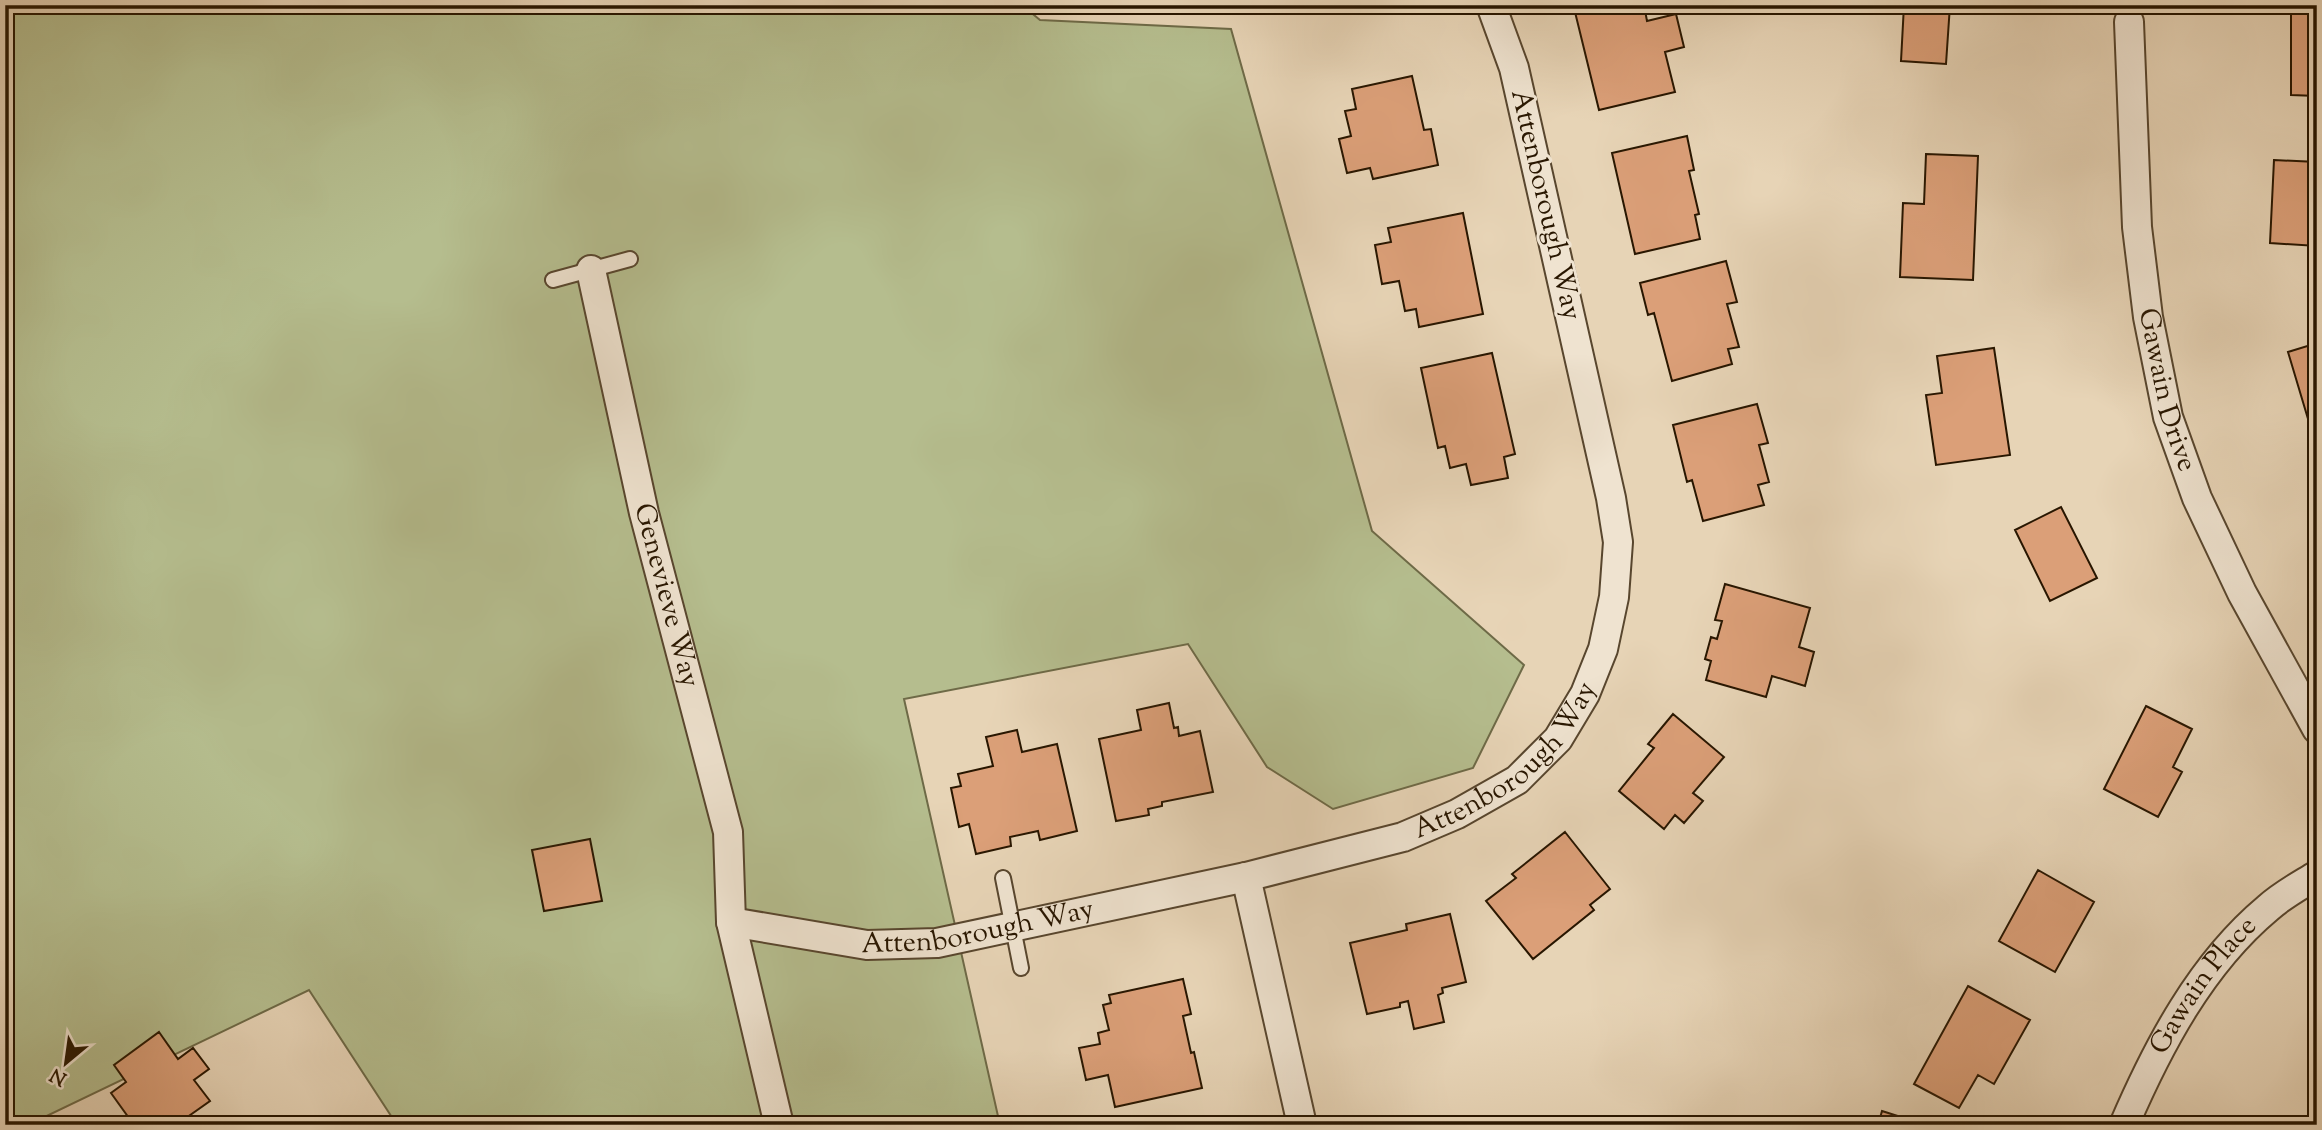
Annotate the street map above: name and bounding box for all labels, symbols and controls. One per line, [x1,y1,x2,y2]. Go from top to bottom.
street label: Attenborough Way [1499,86,1591,324]
street label: Gawain Drive [2127,305,2206,477]
street label: Genevieve Way [622,499,709,692]
street label: Attenborough Way [1407,677,1608,850]
street label: Attenborough Way [861,890,1098,965]
street label: Gawain Place [2141,908,2266,1062]
north arrow [32,1028,102,1098]
text: N [46,1060,72,1091]

